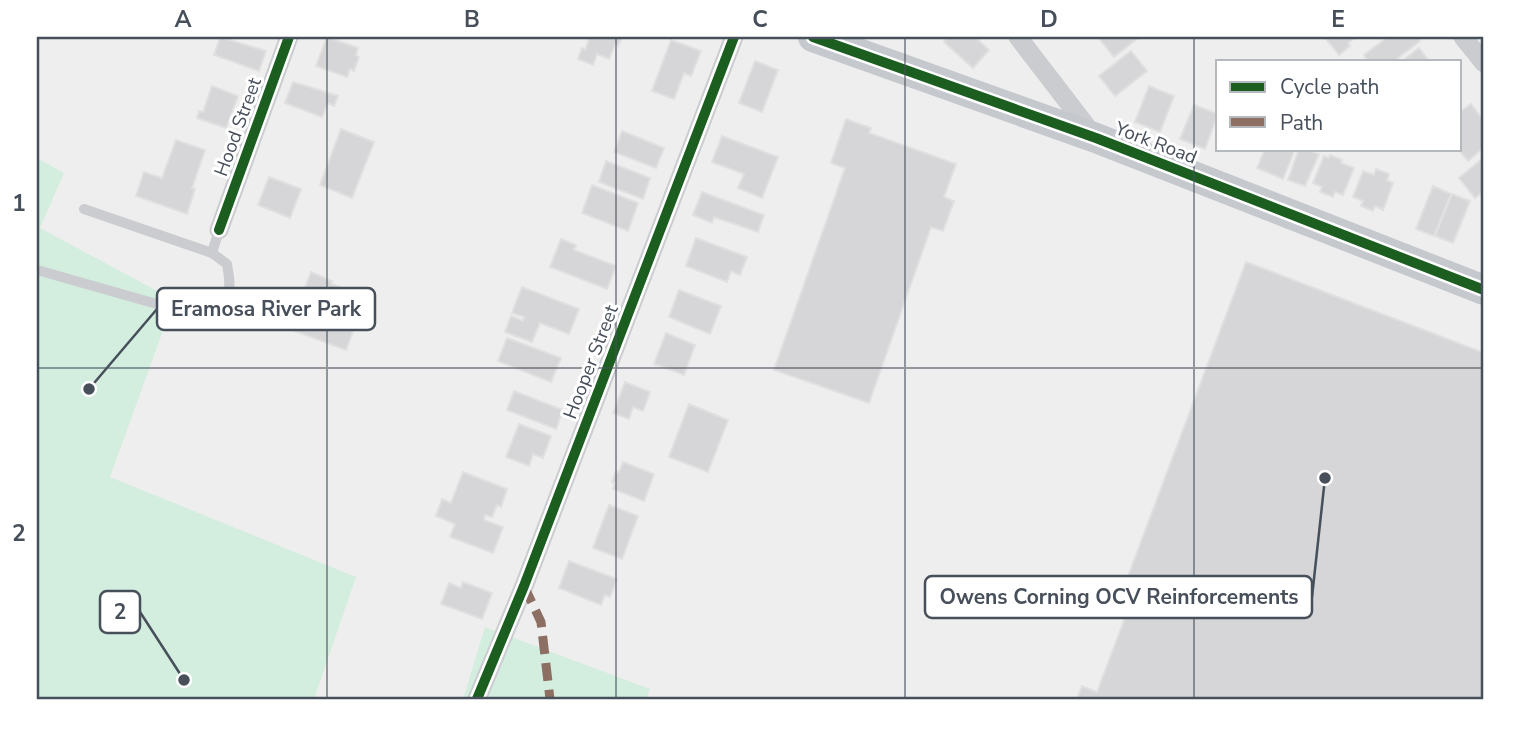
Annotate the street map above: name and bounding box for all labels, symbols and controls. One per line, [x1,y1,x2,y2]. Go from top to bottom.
text: A [174,4,192,35]
text: B [464,4,480,35]
text: C [752,4,768,35]
text: D [1040,4,1058,35]
text: E [1331,4,1345,35]
legend [1216,60,1462,150]
text: Cycle path [1280,73,1379,101]
street label: Hood Street [208,74,268,180]
text: Path [1280,109,1323,137]
street label: York Road [1110,115,1201,171]
text: 1 [12,188,26,219]
callout: Eramosa River Park [157,288,375,330]
text: Eramosa River Park [171,295,362,323]
street label: Hooper Street [557,301,625,423]
text: 2 [12,518,26,549]
callout: Owens Corning OCV Reinforcements [925,576,1312,618]
text: Owens Corning OCV Reinforcements [939,583,1299,611]
callout: 2 [100,591,140,633]
text: 2 [114,598,126,626]

